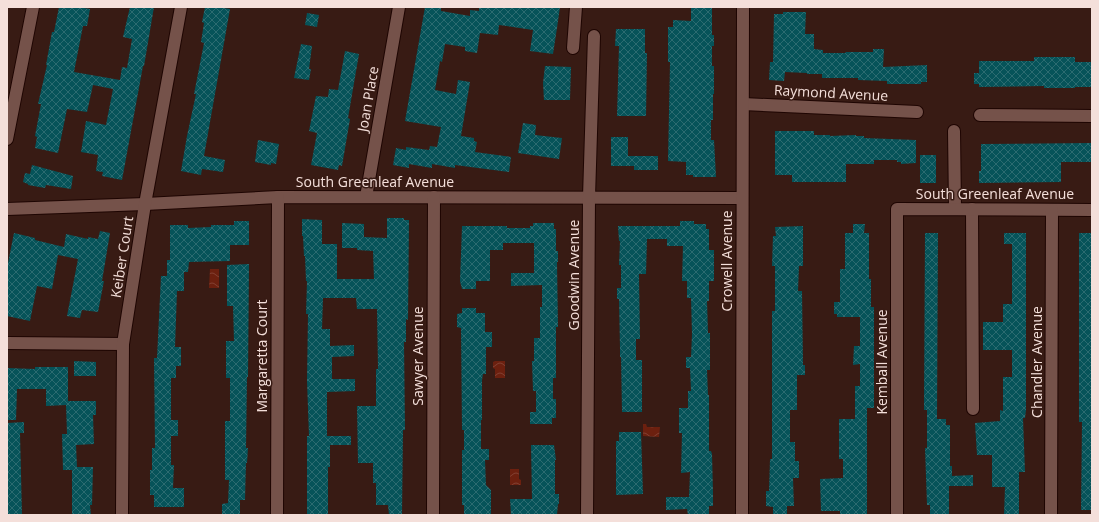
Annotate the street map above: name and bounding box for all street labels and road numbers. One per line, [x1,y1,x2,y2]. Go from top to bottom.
street label: Joan Place [352,64,383,135]
street label: Raymond Avenue [773,80,889,105]
street label: South Greenleaf Avenue [296,172,454,191]
street label: South Greenleaf Avenue [916,184,1074,203]
street label: Crowell Avenue [717,210,736,312]
street label: Keiber Court [106,215,137,299]
street label: Goodwin Avenue [564,219,583,330]
street label: Margaretta Court [252,299,271,413]
street label: Sawyer Avenue [408,306,427,406]
street label: Chandler Avenue [1027,306,1046,418]
street label: Kemball Avenue [872,309,891,415]

